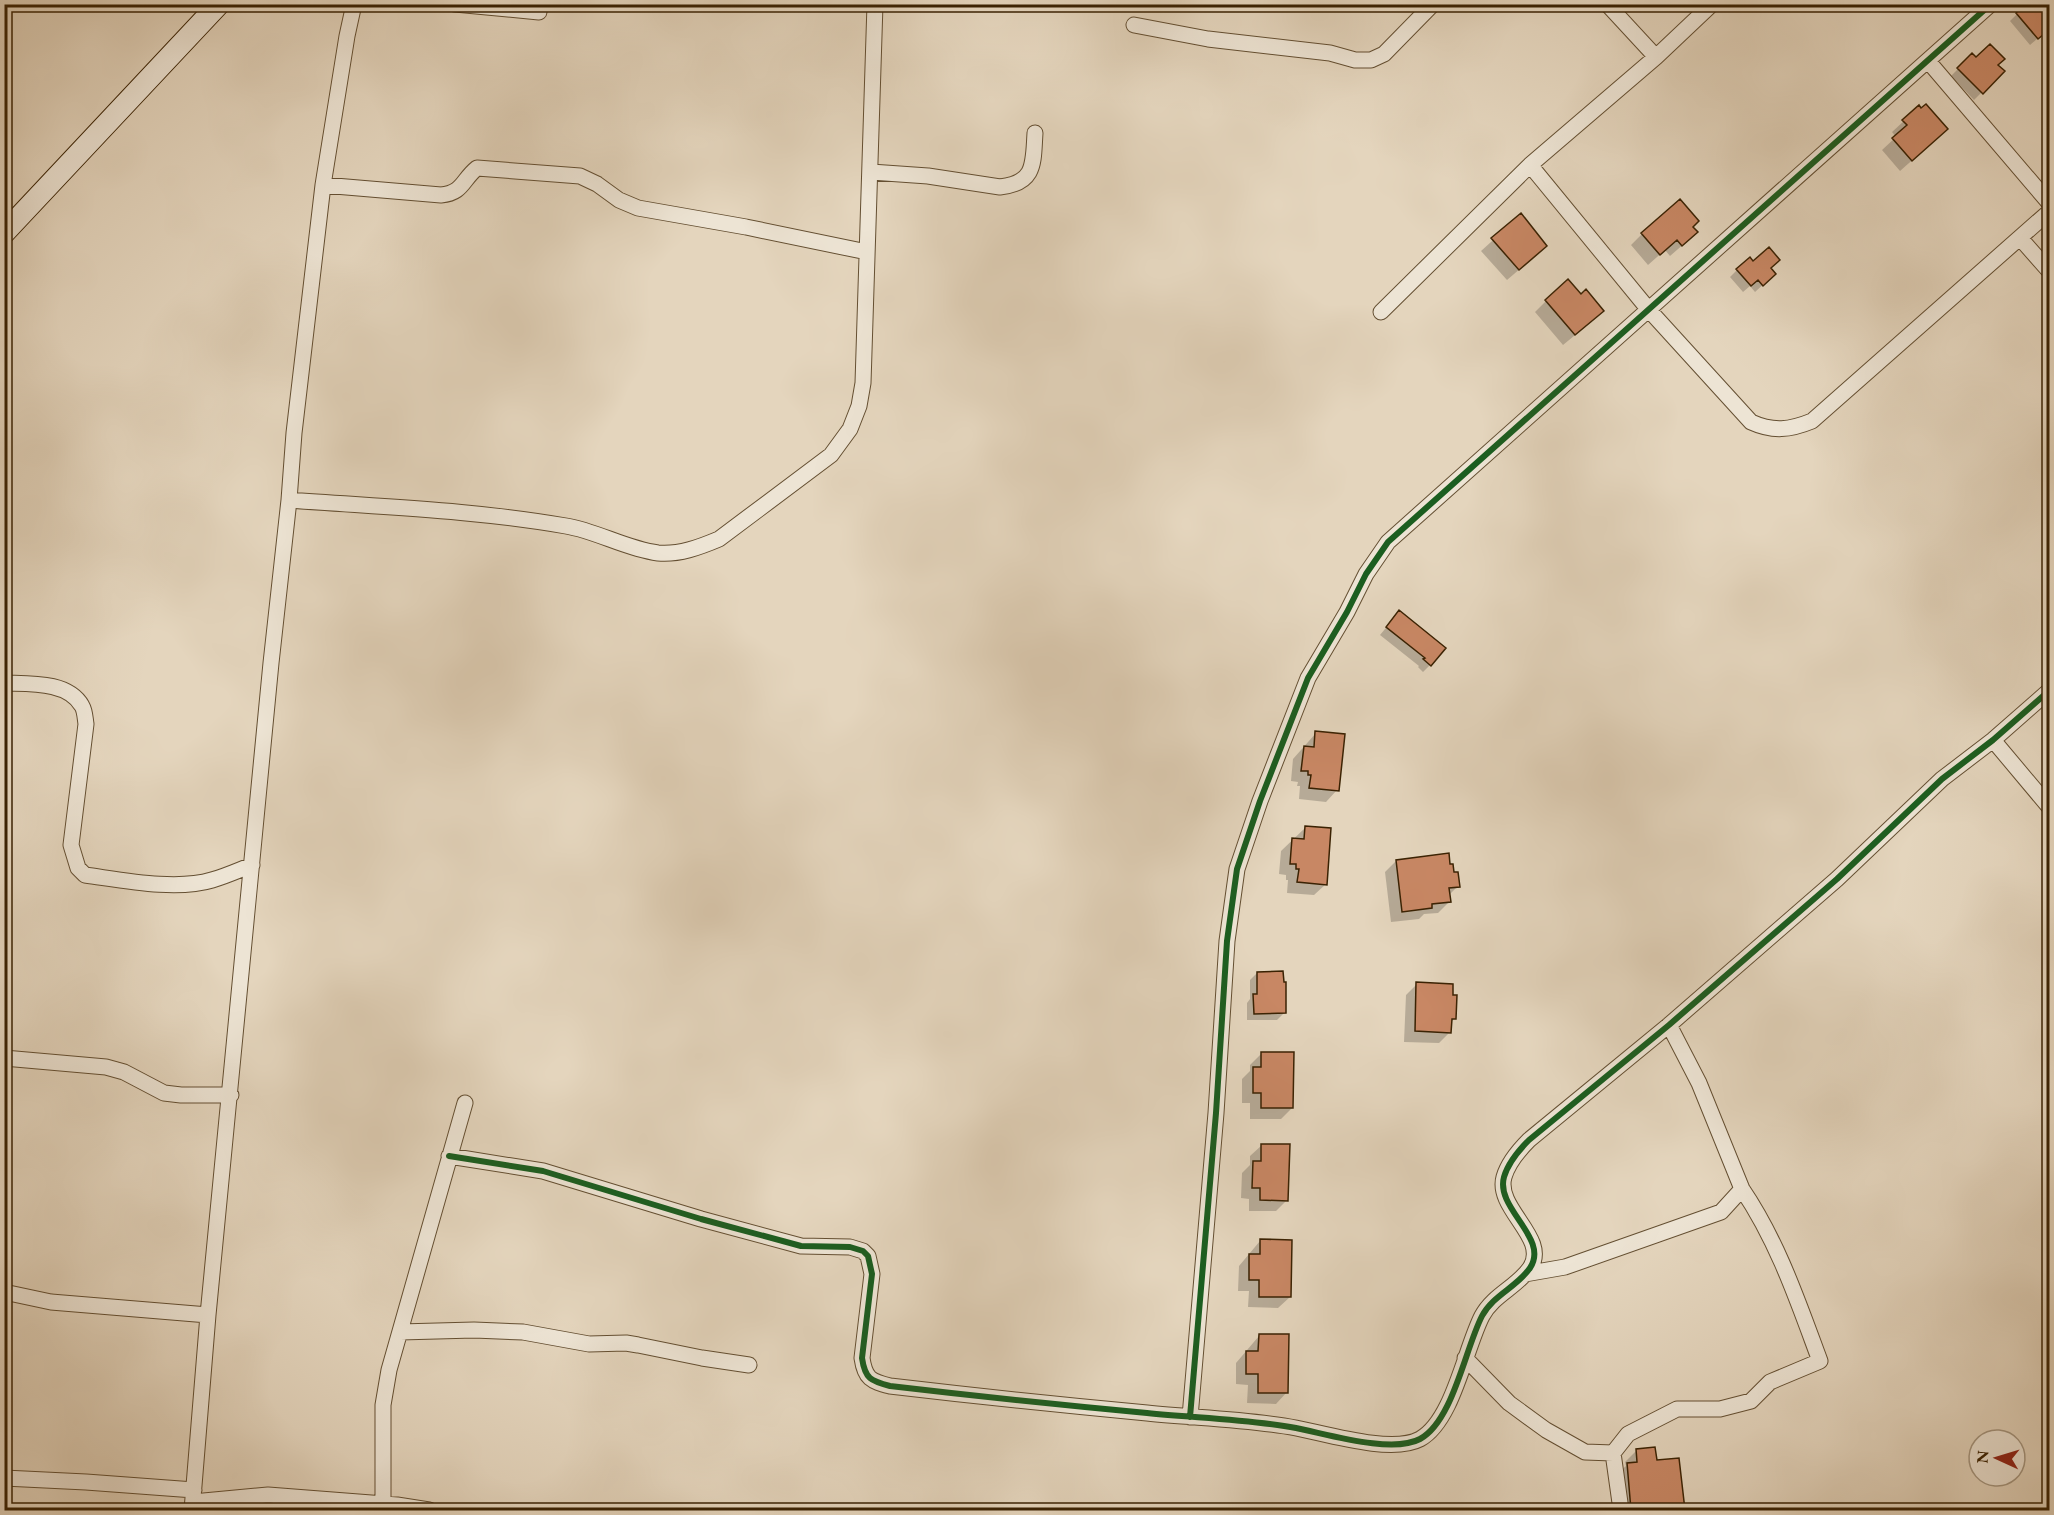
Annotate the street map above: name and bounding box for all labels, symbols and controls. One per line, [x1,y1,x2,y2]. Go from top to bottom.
north arrow [1967,1428,2027,1488]
text: N [1972,1450,1993,1464]

